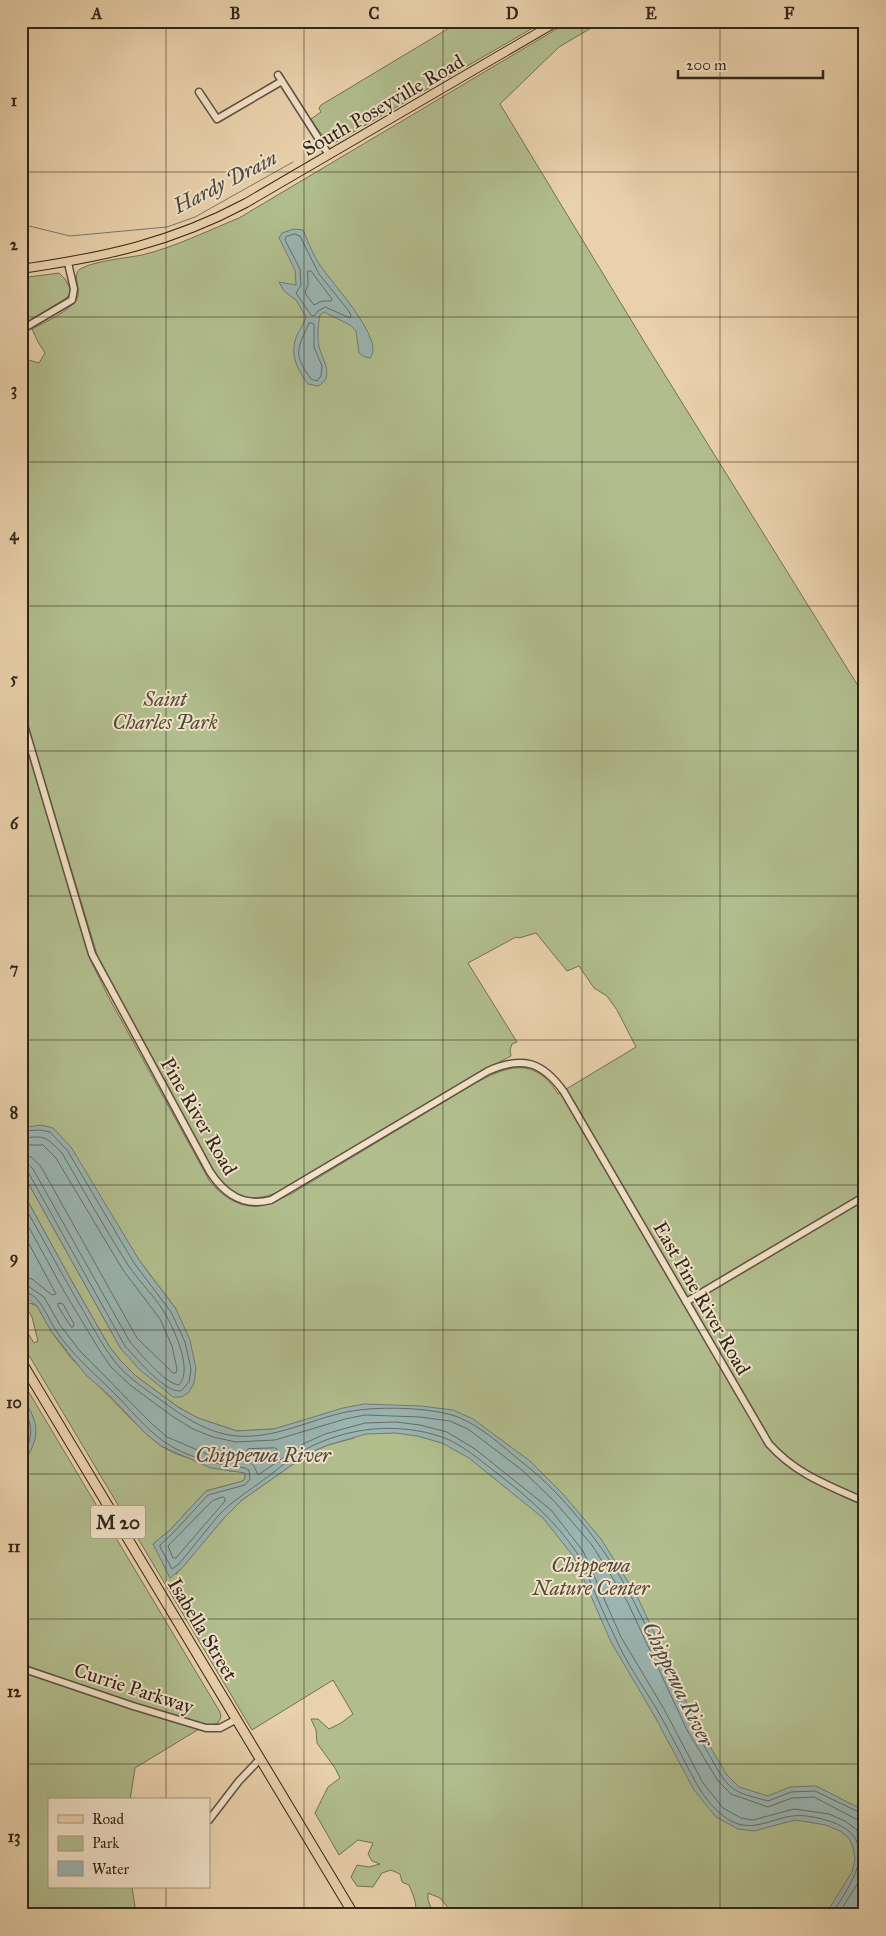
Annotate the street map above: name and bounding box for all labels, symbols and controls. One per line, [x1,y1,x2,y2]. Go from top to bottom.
text: A [91,4,103,23]
text: B [230,4,240,23]
text: C [369,4,380,23]
text: D [506,4,519,23]
text: E [645,4,657,23]
text: F [784,4,795,23]
scale bar [678,48,824,80]
street label: South Poseyville Road [298,49,468,161]
text: 200 m [686,56,727,74]
text: 1 [11,91,18,110]
water label: Hardy Drain [168,145,281,220]
text: 2 [10,235,19,254]
text: 3 [11,380,17,400]
text: 4 [10,525,20,545]
text: 5 [10,669,18,688]
park label: Saint Charles Park [112,687,218,734]
text: 6 [10,814,19,833]
text: 7 [10,959,19,978]
street label: Pine River Road [156,1053,242,1179]
text: 8 [10,1103,18,1122]
street label: East Pine River Road [648,1217,756,1379]
text: 9 [10,1248,18,1268]
text: 10 [6,1393,22,1412]
water label: Chippewa River [195,1442,332,1468]
road number: M 20 [90,1505,146,1538]
text: 11 [8,1537,21,1556]
park label: Chippewa Nature Center [532,1553,651,1600]
street label: Isabella Street [163,1573,243,1685]
water label: Chippewa River [637,1617,720,1752]
street label: Currie Parkway [71,1657,197,1719]
text: 12 [7,1682,22,1701]
legend [48,1798,210,1888]
text: Road [92,1810,124,1828]
text: 13 [8,1827,20,1847]
text: Park [92,1834,119,1852]
text: Water [92,1860,129,1878]

